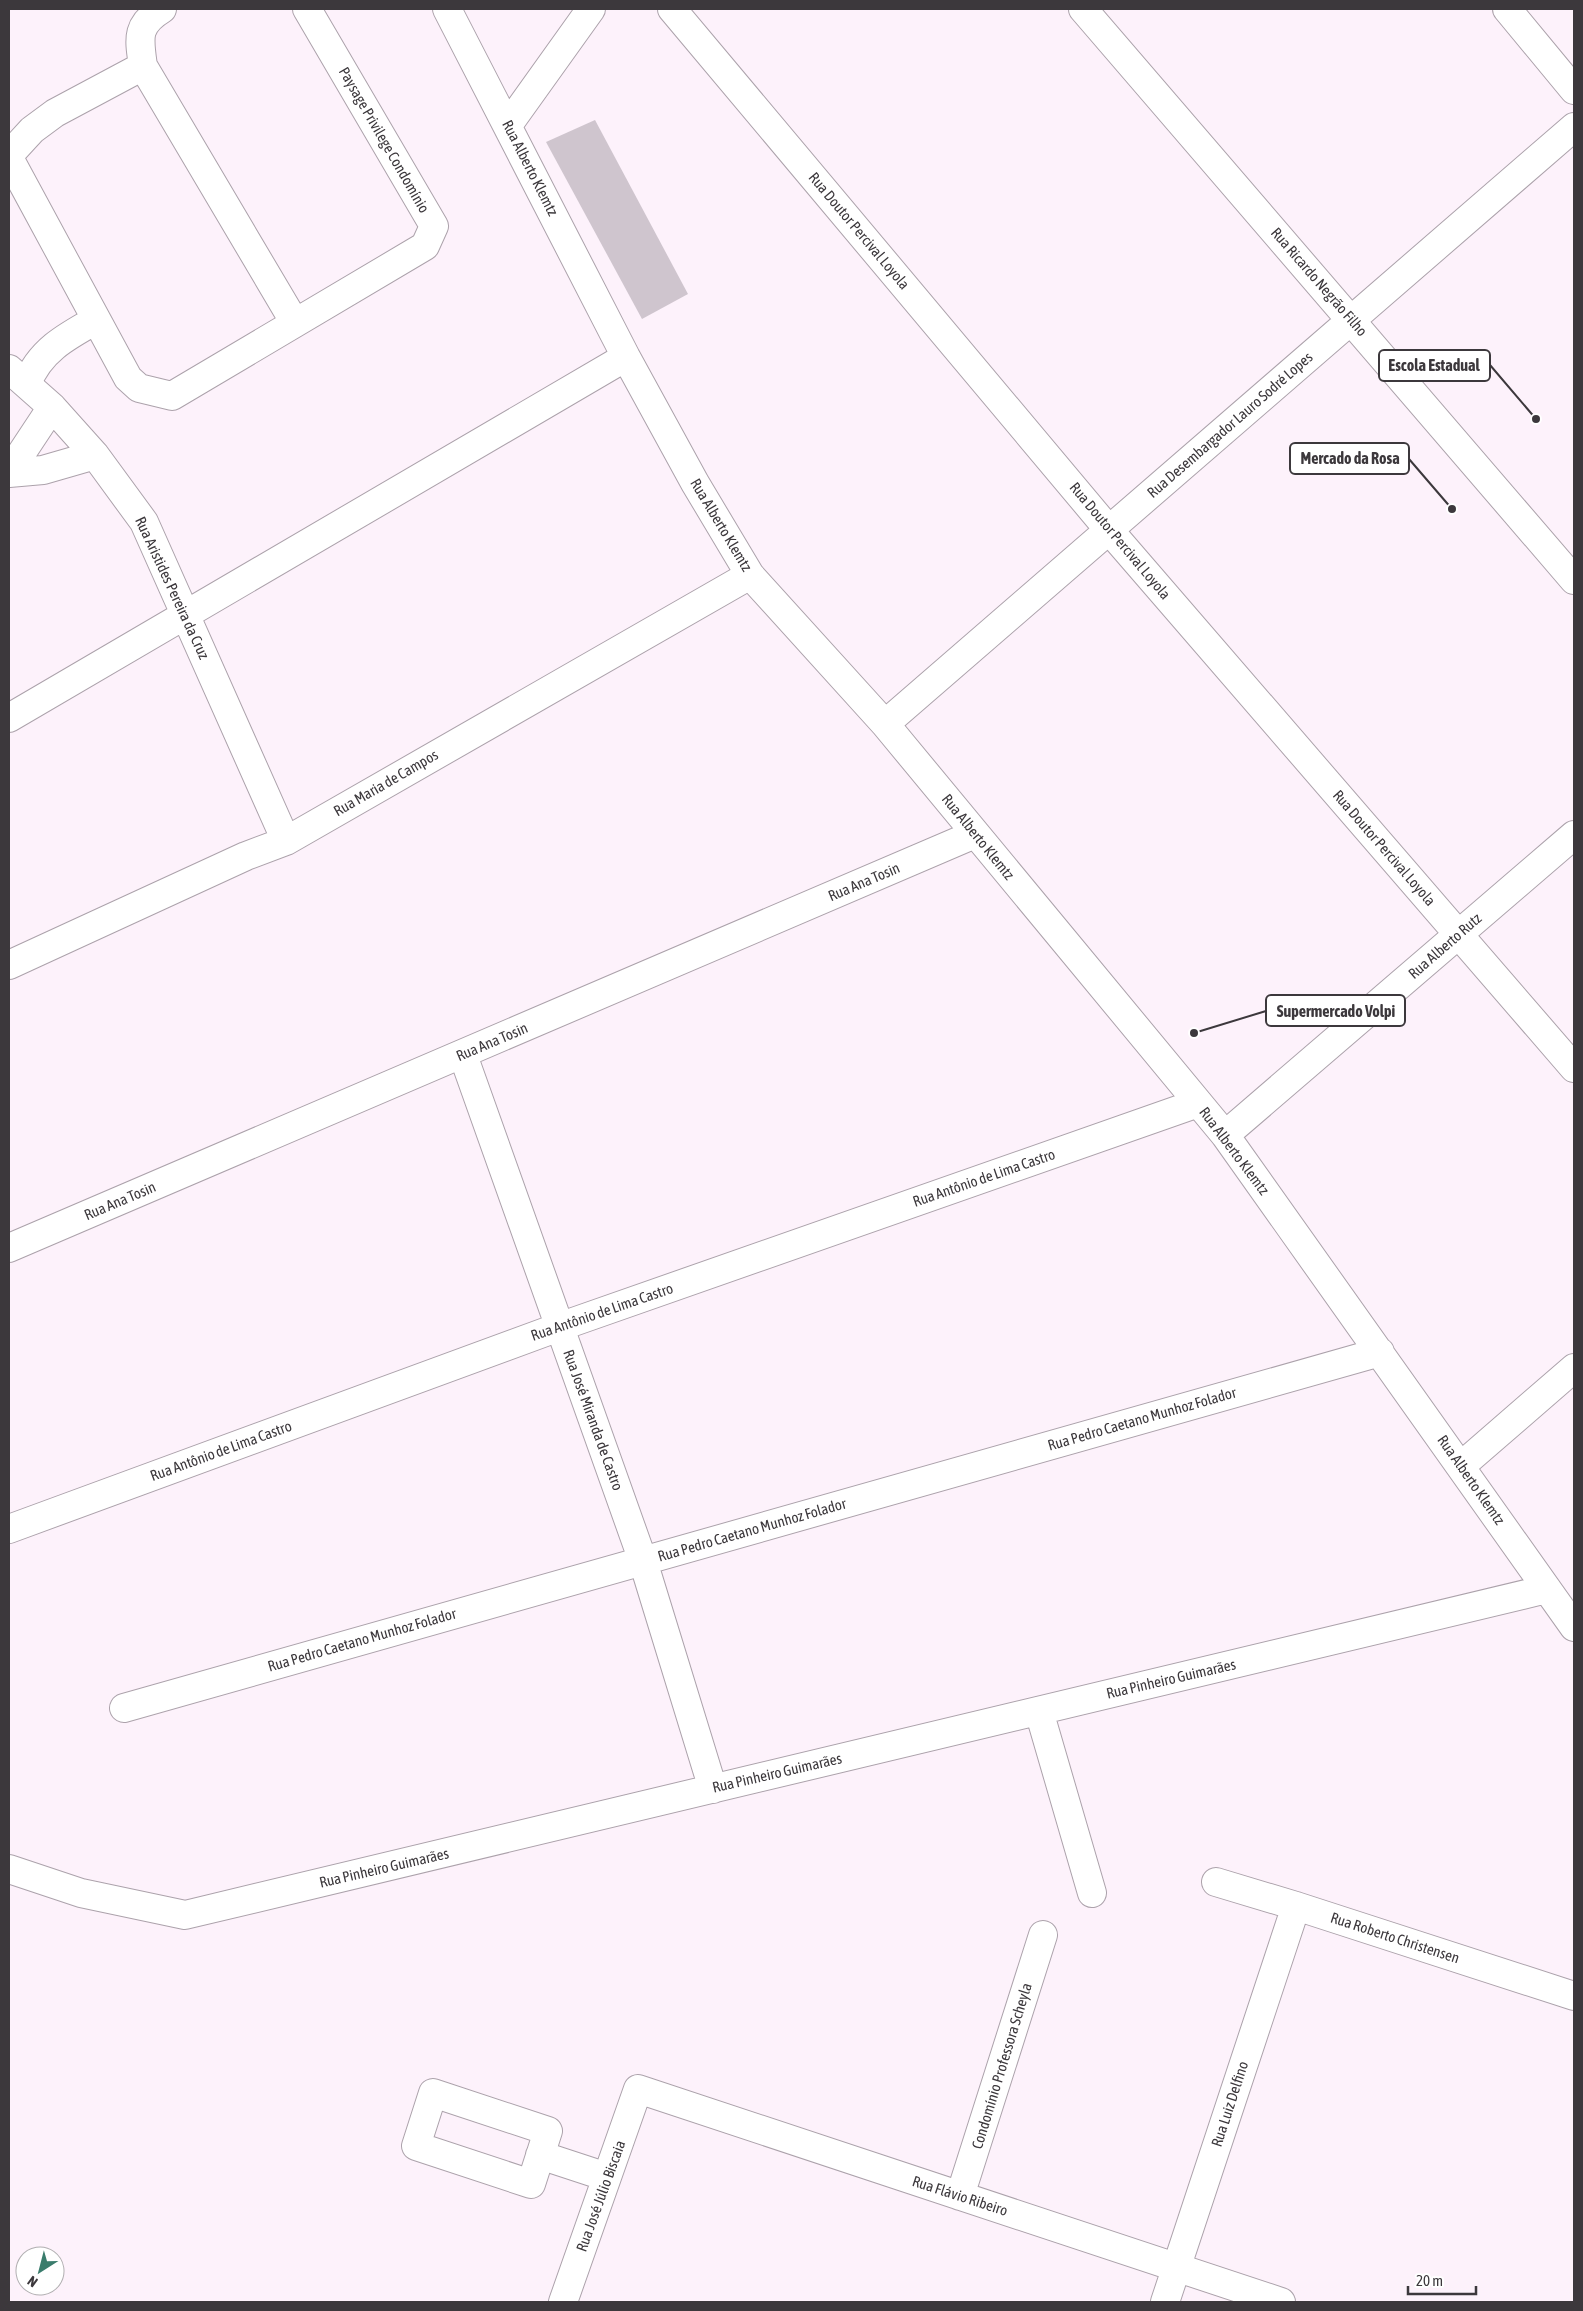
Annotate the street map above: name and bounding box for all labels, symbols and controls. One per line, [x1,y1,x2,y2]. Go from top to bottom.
street label: Paysage Privilege Condomínio [336,64,433,216]
street label: Rua Alberto Klemtz [499,117,562,219]
street label: Rua Doutor Percival Loyola [806,169,913,293]
street label: Rua Ricardo Negrão Filho [1268,224,1371,339]
street label: Rua Desembargador Lauro Sodré Lopes [1144,348,1316,501]
callout: Escola Estadual [1379,350,1490,381]
text: Escola Estadual [1388,356,1480,374]
callout: Mercado da Rosa [1290,443,1409,474]
text: Mercado da Rosa [1300,449,1400,467]
street label: Rua Alberto Klemtz [687,475,756,575]
street label: Rua Doutor Percival Loyola [1067,479,1174,603]
street label: Rua Aristides Pereira da Cruz [132,514,213,662]
street label: Rua Maria de Campos [331,746,441,819]
street label: Rua Doutor Percival Loyola [1330,786,1439,909]
street label: Rua Alberto Klemtz [939,791,1018,883]
street label: Rua Ana Tosin [825,859,902,904]
street label: Rua Alberto Rutz [1405,909,1485,982]
callout: Supermercado Volpi [1266,995,1405,1026]
text: Supermercado Volpi [1277,1002,1396,1020]
street label: Rua Ana Tosin [453,1019,530,1064]
street label: Rua Alberto Klemtz [1196,1104,1273,1198]
street label: Rua Antônio de Lima Castro [910,1145,1057,1210]
street label: Rua Ana Tosin [81,1178,158,1223]
street label: Rua Antônio de Lima Castro [528,1279,675,1344]
street label: Rua José Miranda de Castro [560,1347,627,1493]
street label: Rua Pedro Caetano Munhoz Folador [1046,1383,1239,1454]
street label: Rua Antônio de Lima Castro [148,1417,294,1484]
street label: Rua Alberto Klemtz [1434,1432,1509,1528]
street label: Rua Pedro Caetano Munhoz Folador [656,1494,849,1565]
street label: Rua Pedro Caetano Munhoz Folador [266,1604,459,1675]
street label: Rua Pinheiro Guimarães [1105,1655,1237,1702]
street label: Rua Pinheiro Guimarães [711,1749,843,1796]
street label: Rua Pinheiro Guimarães [318,1844,450,1891]
street label: Rua Roberto Christensen [1329,1909,1462,1966]
street label: Condomínio Professora Scheyla [968,1981,1035,2151]
street label: Rua Luiz Delfino [1208,2059,1251,2149]
street label: Rua José Júlio Biscaia [573,2138,629,2254]
street label: Rua Flávio Ribeiro [910,2172,1010,2219]
north arrow [15,2246,65,2296]
scale bar [1408,2264,1476,2296]
text: 20 m [1416,2272,1443,2289]
text: N [24,2273,40,2290]

